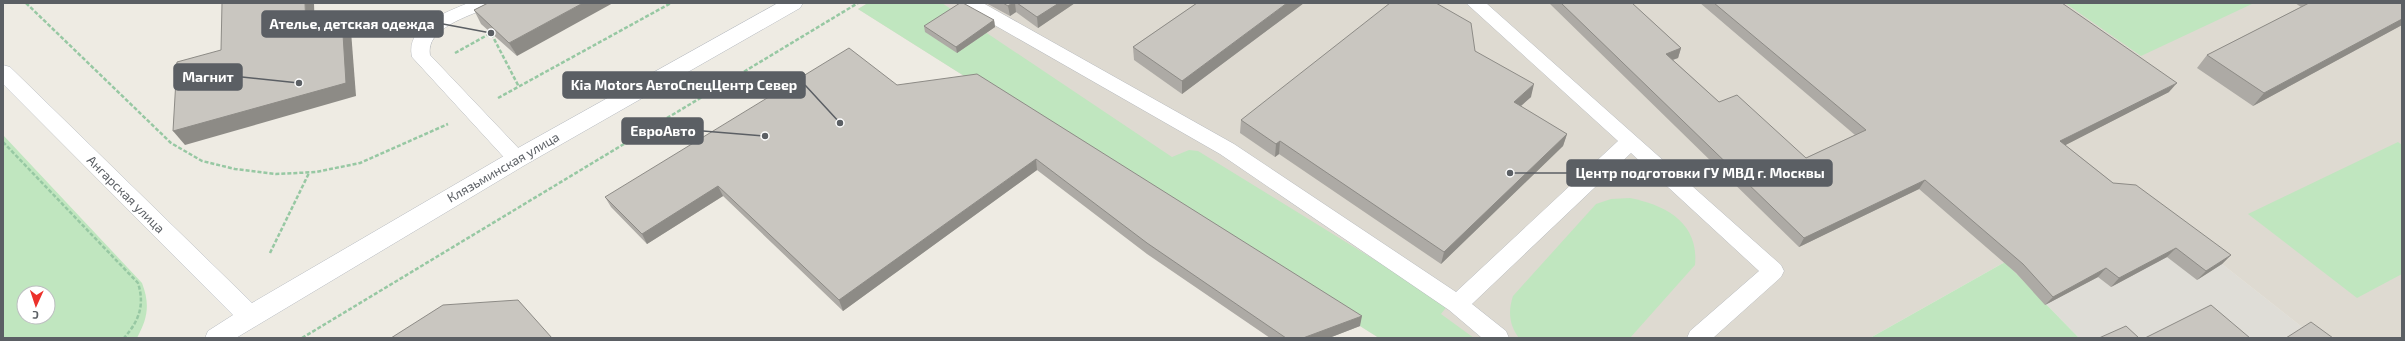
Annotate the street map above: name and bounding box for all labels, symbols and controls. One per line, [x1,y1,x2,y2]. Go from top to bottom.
callout: Ателье, детская одежда [262,11,443,37]
text: Ателье, детская одежда [269,15,435,32]
callout: Магнит [174,64,242,90]
text: Магнит [182,68,234,85]
callout: Kia Motors АвтоСпецЦентр Север [563,72,805,98]
text: Kia Motors АвтоСпецЦентр Север [571,76,797,93]
callout: ЕвроАвто [622,118,703,144]
text: ЕвроАвто [630,122,696,139]
street label: Клязьминская улица [444,128,562,206]
street label: Ангарская улица [84,152,168,236]
callout: Центр подготовки ГУ МВД г. Москвы [1567,160,1832,186]
text: Центр подготовки ГУ МВД г. Москвы [1575,164,1825,181]
north arrow [16,285,56,325]
text: С [31,309,39,322]

